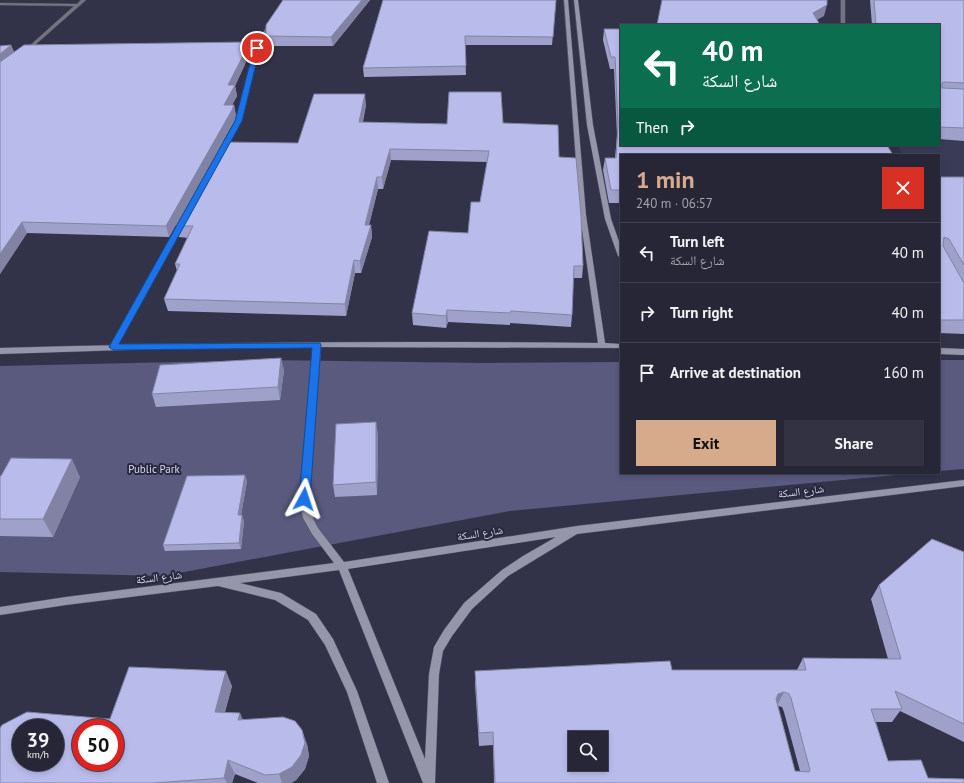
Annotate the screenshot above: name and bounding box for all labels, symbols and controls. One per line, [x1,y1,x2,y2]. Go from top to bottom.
pin [240,31,274,65]
text: 40 m [702,32,763,69]
icon: arrive [246,37,268,59]
icon: left [636,40,688,92]
text: شارع السكة [702,69,777,92]
icon: right [676,116,698,138]
text: Then [636,118,668,137]
text: 1 min [636,164,695,195]
button: close [882,167,924,209]
text: 240 m · 06:57 [636,195,713,212]
text: Turn left [670,232,724,251]
icon: left [636,242,658,264]
text: 40 m [891,243,924,262]
text: شارع السكة [670,252,725,269]
icon: right [636,302,658,324]
text: Turn right [670,303,733,322]
text: 40 m [891,303,924,322]
icon: arrive [636,362,658,384]
text: Arrive at destination [670,363,801,382]
text: 160 m [883,363,924,382]
button: Exit [636,420,776,466]
button: Share [784,420,924,466]
park label: Public Park [128,462,181,476]
position arrow [283,478,325,520]
street label: شارع السكة [777,481,825,501]
street label: شارع السكة [456,522,504,544]
street label: شارع السكة [135,567,183,587]
speed limit sign: 50 [72,719,124,771]
text: 39 [27,727,49,753]
map controls [568,731,608,771]
button: search [568,731,608,771]
text: km/h [27,748,49,761]

